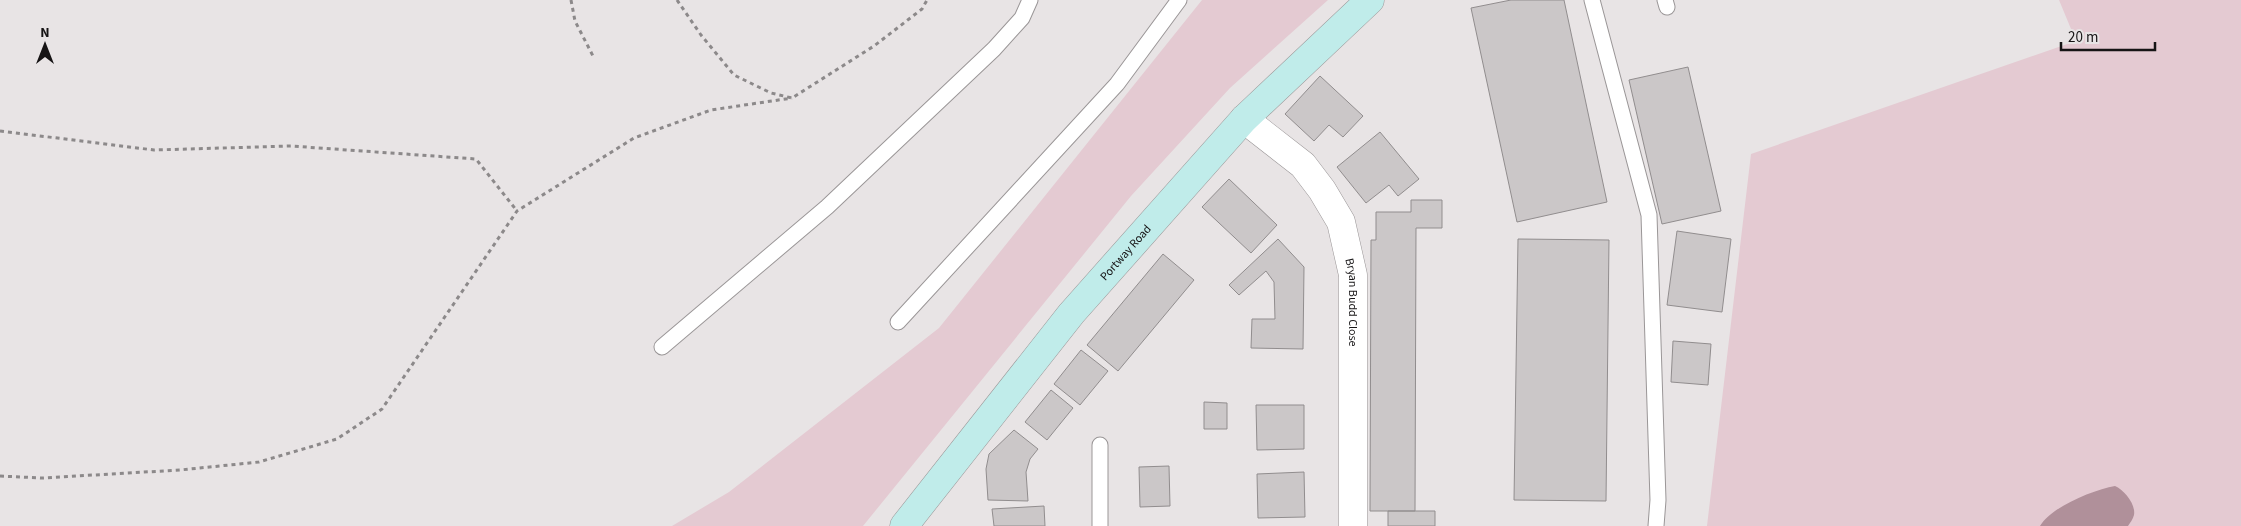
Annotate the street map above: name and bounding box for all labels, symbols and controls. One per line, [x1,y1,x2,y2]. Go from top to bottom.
north arrow [20,20,70,70]
scale bar [2061,20,2155,52]
text: N [40,23,50,43]
text: 20 m [2068,27,2098,48]
street label: Portway Road [1096,221,1155,285]
street label: Bryan Budd Close [1340,257,1361,347]

